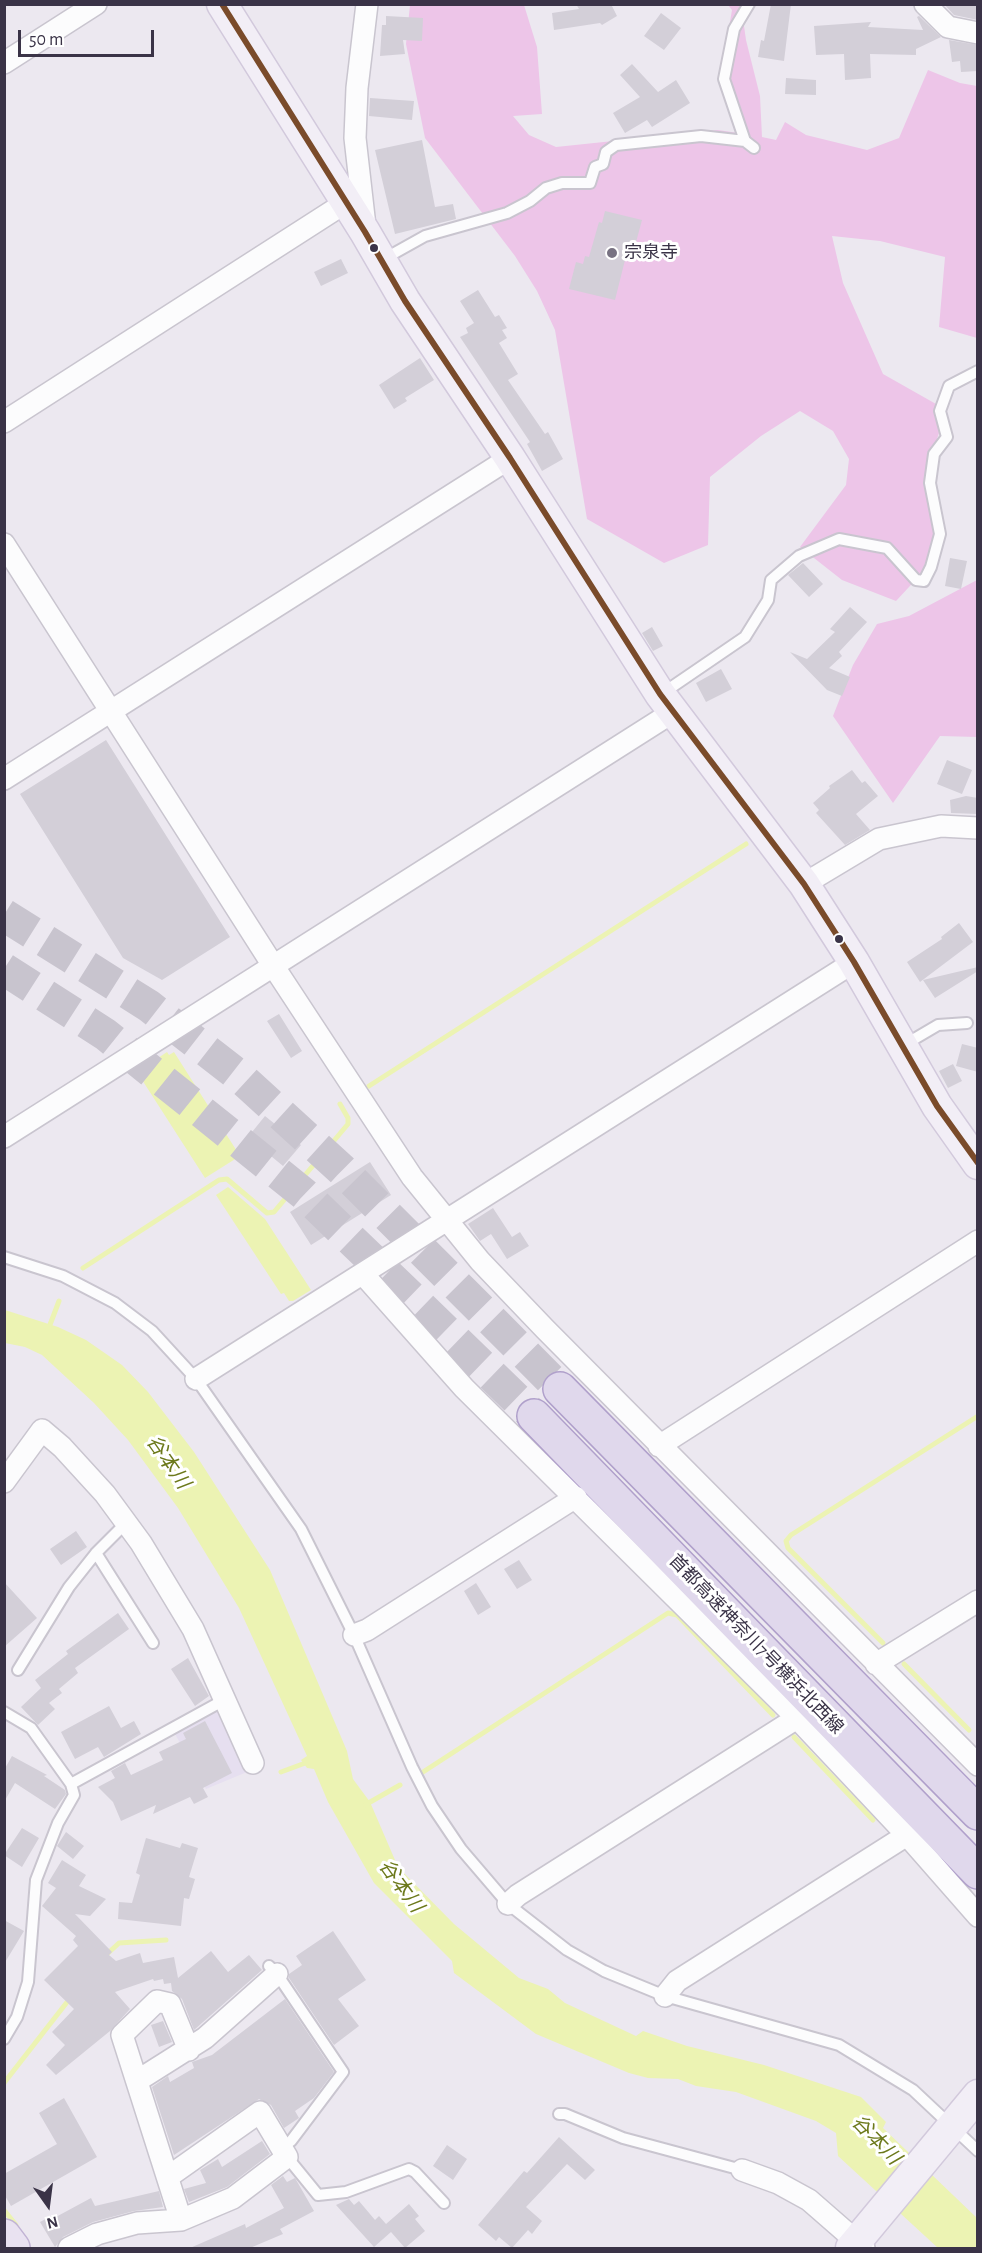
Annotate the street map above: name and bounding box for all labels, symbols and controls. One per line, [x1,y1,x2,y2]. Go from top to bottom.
scale bar [21,18,158,56]
text: 50 m [29,31,63,49]
unlabelled marker [368,242,380,254]
place label: 宗泉寺 [624,242,678,264]
marker: 宗泉寺 [605,246,619,260]
unlabelled marker [833,933,845,945]
water label: 谷本川 [141,1431,195,1493]
street label: 首都高速神奈川7号横浜北西線 [664,1550,848,1738]
water label: 谷本川 [374,1855,428,1917]
water label: 谷本川 [847,2110,905,2170]
north arrow [18,2175,78,2235]
text: N [45,2213,60,2232]

